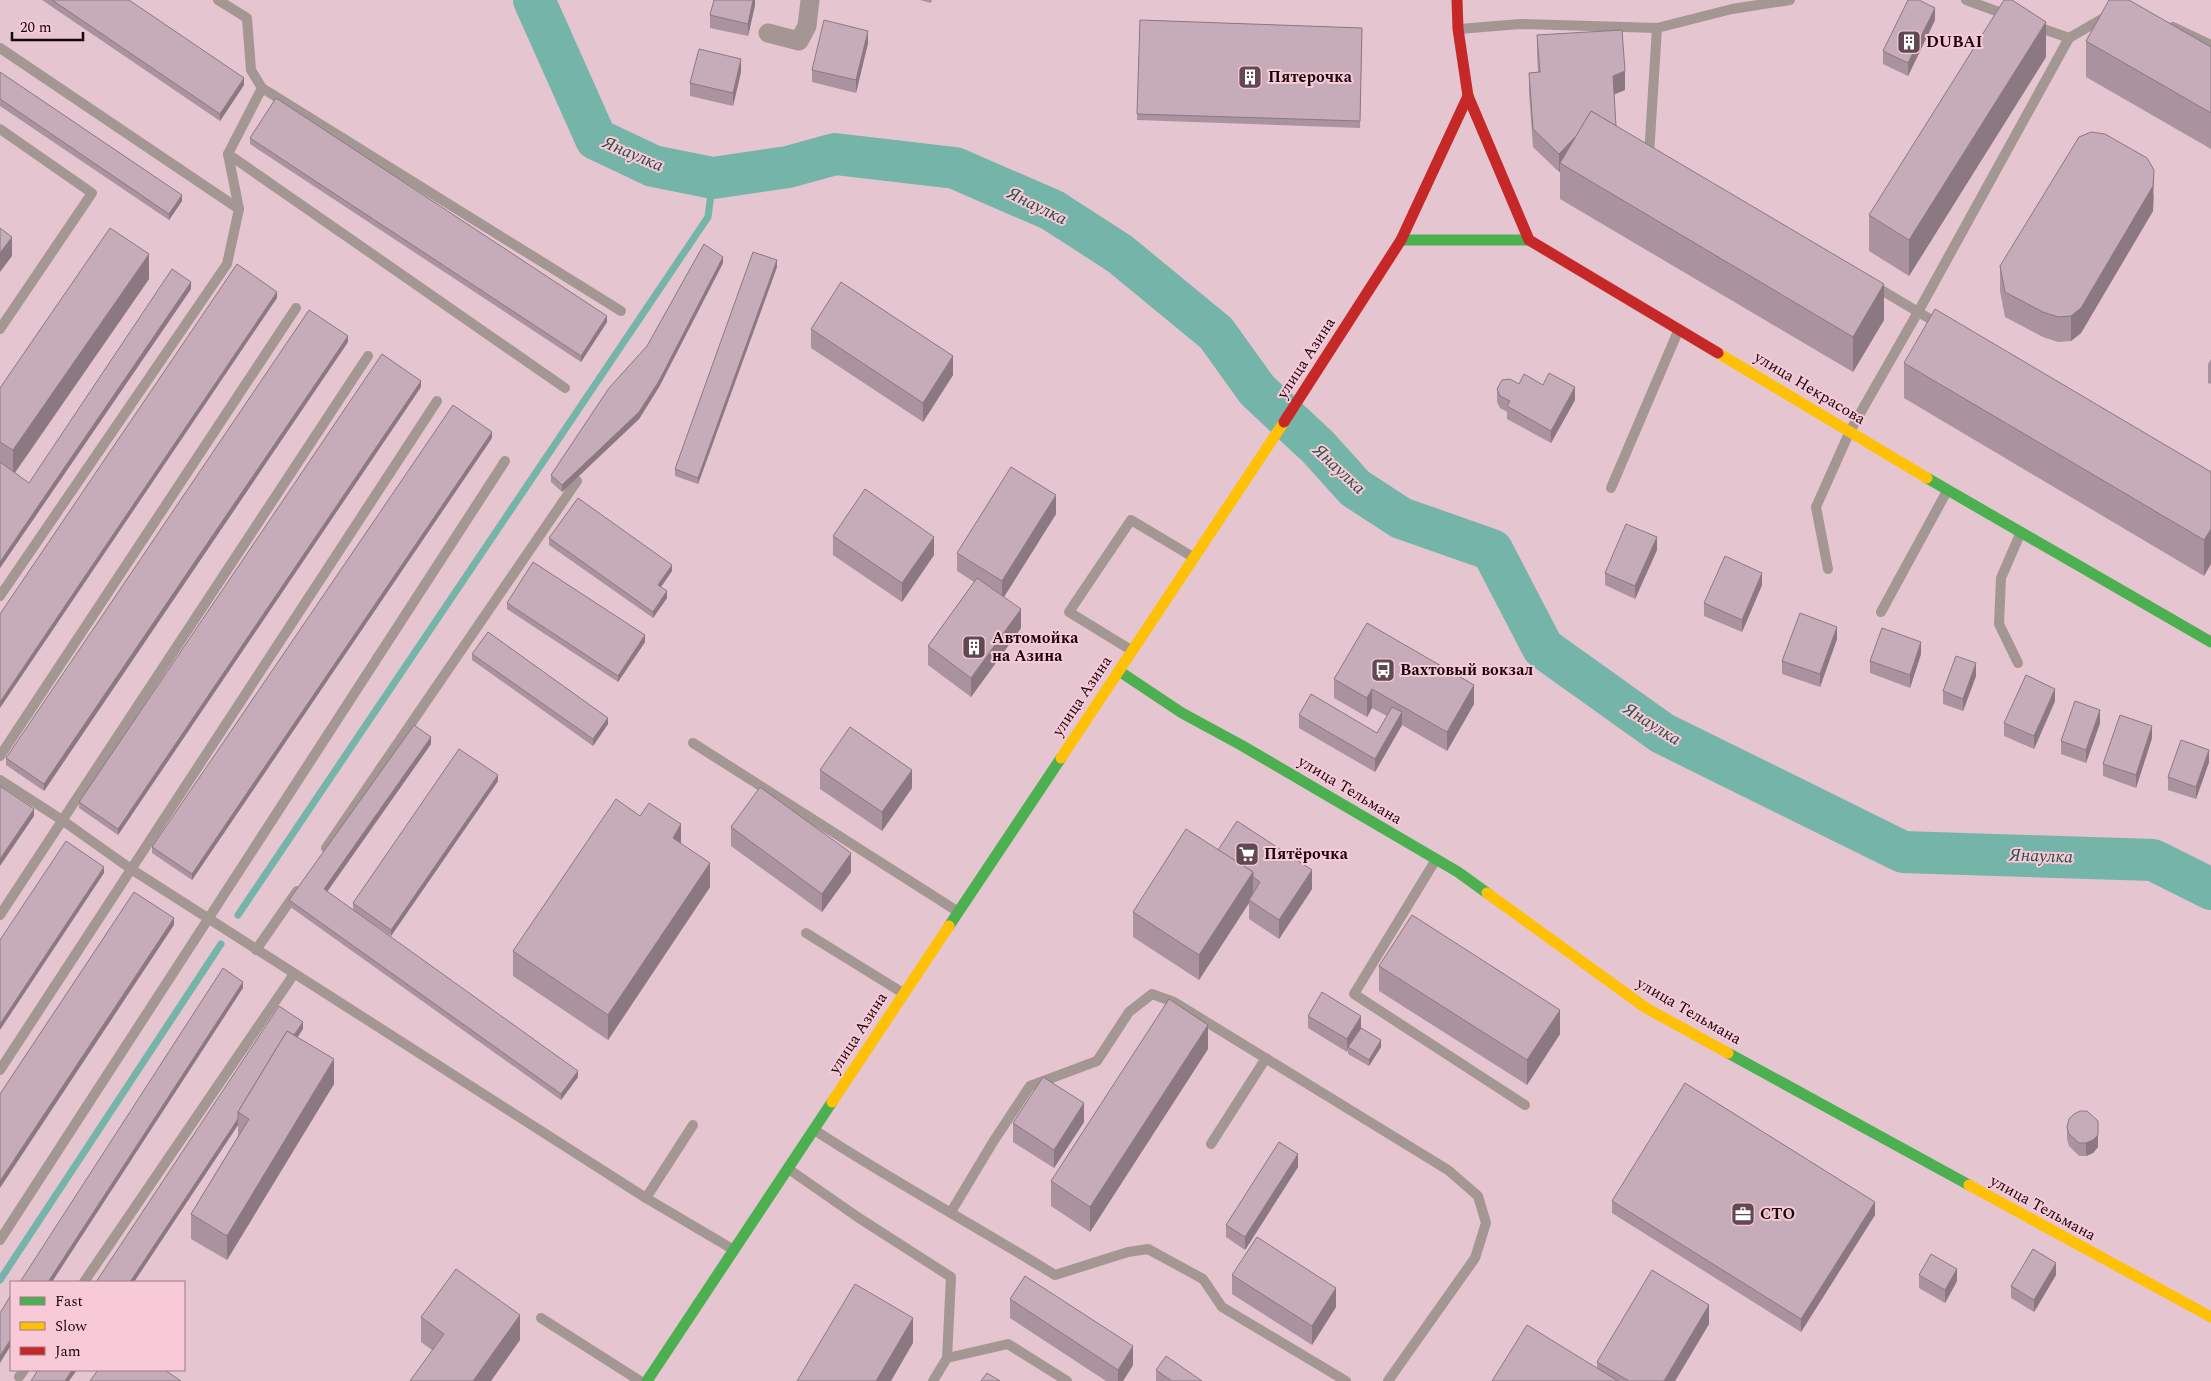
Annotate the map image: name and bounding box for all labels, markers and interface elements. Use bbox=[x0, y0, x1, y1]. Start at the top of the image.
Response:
scale bar bbox=[12, 10, 84, 42]
text: 20 m bbox=[20, 16, 52, 39]
building icon: DUBAI bbox=[1896, 29, 1922, 55]
place label: DUBAI bbox=[1926, 30, 1982, 54]
building icon: Пятерочка bbox=[1237, 64, 1263, 90]
place label: Пятерочка bbox=[1268, 65, 1353, 89]
water label: Янаулка bbox=[597, 129, 668, 179]
water label: Янаулка bbox=[1001, 179, 1072, 232]
street label: улица Азина bbox=[1270, 312, 1341, 404]
street label: улица Некрасова bbox=[1749, 345, 1870, 431]
water label: Янаулка bbox=[1306, 437, 1372, 501]
place label: Автомойка на Азина bbox=[992, 626, 1079, 668]
building icon: Автомойка на Азина bbox=[961, 634, 987, 660]
street label: улица Азина bbox=[1046, 651, 1118, 742]
bus stop icon: Вахтовый вокзал bbox=[1370, 657, 1396, 683]
place label: Вахтовый вокзал bbox=[1400, 658, 1533, 682]
water label: Янаулка bbox=[1617, 695, 1686, 752]
street label: улица Тельмана bbox=[1293, 749, 1407, 831]
supermarket icon: Пятёрочка bbox=[1234, 841, 1260, 867]
water label: Янаулка bbox=[2007, 841, 2074, 871]
place label: Пятёрочка bbox=[1264, 842, 1349, 866]
street label: улица Тельмана bbox=[1631, 971, 1746, 1051]
street label: улица Азина bbox=[822, 987, 893, 1079]
street label: улица Тельмана bbox=[1985, 1168, 2100, 1247]
office icon: СТО bbox=[1730, 1201, 1756, 1227]
place label: СТО bbox=[1760, 1202, 1795, 1226]
legend bbox=[10, 1281, 185, 1371]
text: Fast bbox=[55, 1290, 83, 1313]
text: Slow bbox=[55, 1315, 87, 1338]
text: Jam bbox=[55, 1340, 81, 1363]

